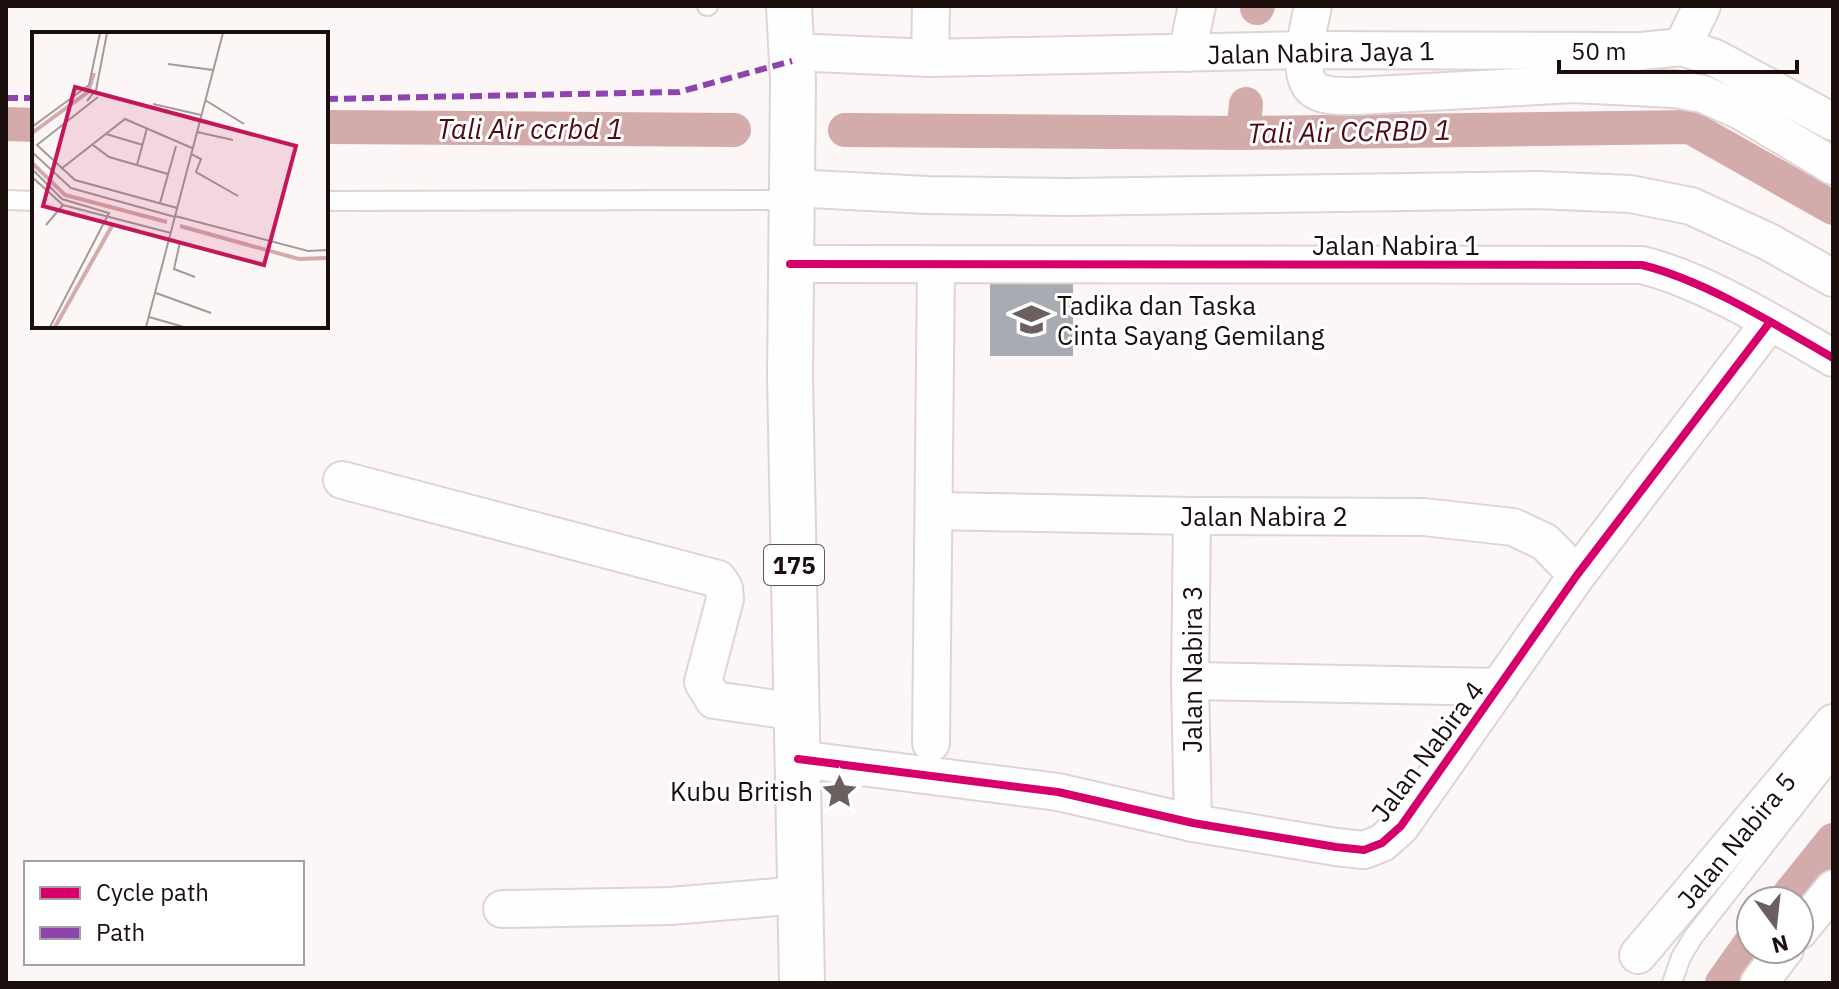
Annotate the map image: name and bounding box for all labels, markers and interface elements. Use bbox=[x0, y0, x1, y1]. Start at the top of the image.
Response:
scale bar bbox=[1559, 24, 1797, 74]
inset map bbox=[32, 32, 328, 328]
street label: Jalan Nabira Jaya 1 bbox=[1207, 33, 1435, 71]
text: 50 m bbox=[1571, 35, 1626, 67]
water label: Tali Air ccrbd 1 bbox=[437, 110, 623, 147]
water label: Tali Air CCRBD 1 bbox=[1247, 111, 1451, 151]
street label: Jalan Nabira 1 bbox=[1312, 228, 1480, 262]
place label: Tadika dan Taska Cinta Sayang Gemilang bbox=[1057, 288, 1325, 352]
school or university icon: Tadika dan Taska Cinta Sayang Gemilang bbox=[1012, 301, 1050, 339]
street label: Jalan Nabira 2 bbox=[1180, 499, 1348, 533]
road number: 175 bbox=[764, 545, 824, 585]
street label: Jalan Nabira 3 bbox=[1175, 585, 1209, 753]
street label: Jalan Nabira 4 bbox=[1363, 674, 1491, 828]
street label: Jalan Nabira 5 bbox=[1669, 765, 1803, 915]
place icon: Kubu British bbox=[820, 772, 858, 810]
place label: Kubu British bbox=[670, 774, 813, 808]
legend bbox=[24, 861, 304, 965]
text: Cycle path bbox=[96, 876, 209, 908]
north arrow bbox=[1735, 885, 1815, 965]
text: Path bbox=[96, 916, 145, 948]
text: N bbox=[1769, 929, 1792, 961]

